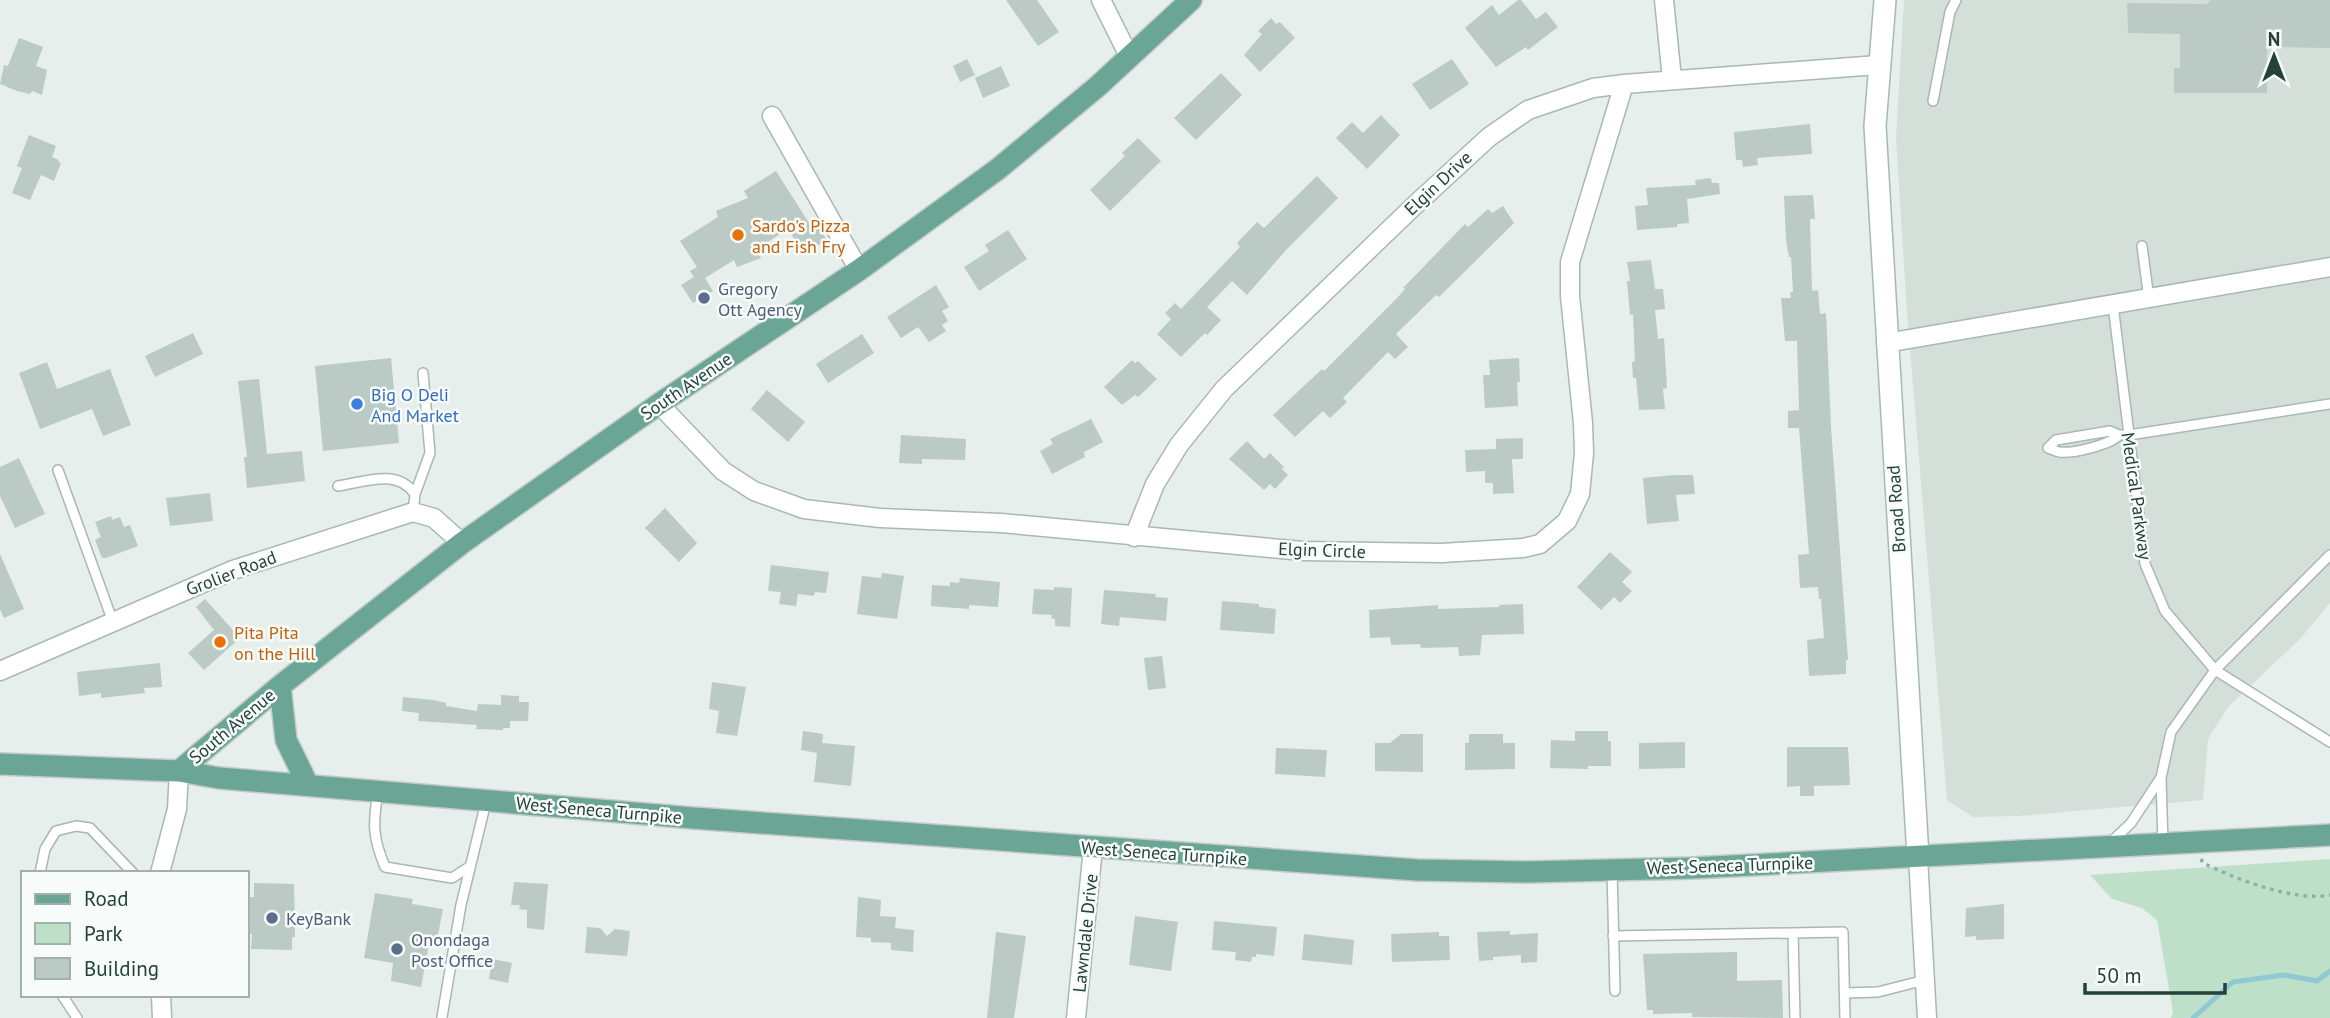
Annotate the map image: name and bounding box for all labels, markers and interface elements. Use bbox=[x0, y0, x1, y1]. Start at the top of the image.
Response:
north arrow bbox=[2239, 21, 2309, 91]
text: N bbox=[2268, 27, 2280, 51]
street label: Elgin Drive bbox=[1399, 146, 1477, 220]
place label: Sardo's Pizza and Fish Fry bbox=[752, 214, 850, 258]
marker: Sardo's Pizza and Fish Fry bbox=[730, 227, 746, 243]
place label: Gregory Ott Agency bbox=[718, 277, 803, 321]
marker: Gregory Ott Agency bbox=[696, 290, 712, 306]
street label: South Avenue bbox=[636, 347, 736, 425]
place label: Big O Deli And Market bbox=[371, 383, 459, 427]
marker: Big O Deli And Market bbox=[349, 396, 365, 412]
street label: Medical Parkway bbox=[2117, 431, 2157, 562]
street label: Broad Road bbox=[1881, 464, 1911, 554]
street label: Elgin Circle bbox=[1278, 537, 1366, 563]
street label: Grolier Road bbox=[183, 545, 279, 601]
place label: Pita Pita on the Hill bbox=[234, 621, 316, 665]
marker: Pita Pita on the Hill bbox=[212, 634, 228, 650]
street label: South Avenue bbox=[184, 683, 280, 769]
street label: West Seneca Turnpike bbox=[515, 791, 683, 829]
street label: West Seneca Turnpike bbox=[1080, 836, 1248, 870]
street label: West Seneca Turnpike bbox=[1646, 851, 1814, 879]
legend bbox=[21, 871, 248, 997]
street label: Lawndale Drive bbox=[1067, 873, 1103, 993]
text: Road bbox=[84, 885, 128, 912]
place label: KeyBank bbox=[286, 907, 352, 930]
marker: KeyBank bbox=[264, 910, 280, 926]
text: Park bbox=[84, 920, 123, 947]
place label: Onondaga Post Office bbox=[411, 928, 493, 972]
marker: Onondaga Post Office bbox=[389, 941, 405, 957]
scale bar bbox=[2085, 951, 2225, 995]
text: Building bbox=[84, 955, 159, 982]
text: 50 m bbox=[2096, 962, 2142, 989]

